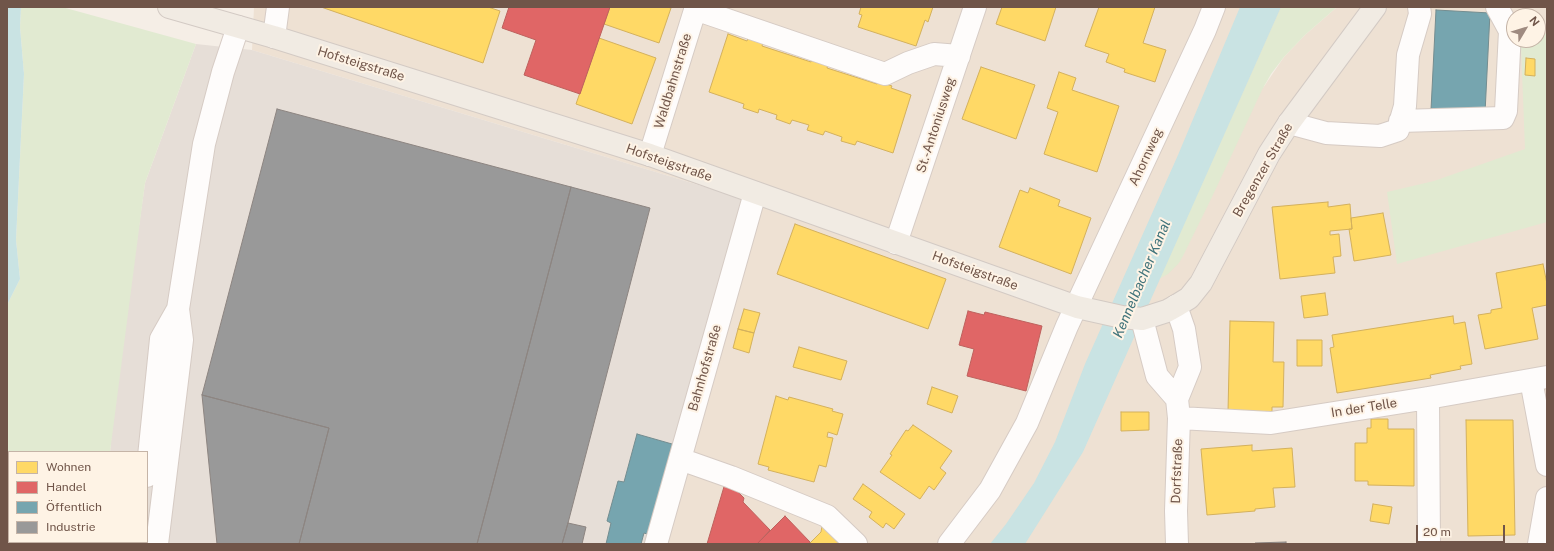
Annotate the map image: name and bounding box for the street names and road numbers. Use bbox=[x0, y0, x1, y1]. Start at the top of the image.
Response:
street label: Waldbahnstraße bbox=[651, 31, 695, 131]
street label: Hofsteigstraße bbox=[316, 43, 406, 85]
street label: St.-Antoniusweg bbox=[913, 75, 959, 175]
street label: Bregenzer Straße bbox=[1230, 120, 1296, 220]
street label: Ahornweg bbox=[1126, 126, 1166, 188]
street label: Hofsteigstraße bbox=[624, 141, 714, 185]
street label: Hofsteigstraße bbox=[930, 248, 1020, 294]
street label: Bahnhofstraße bbox=[685, 323, 725, 413]
street label: In der Telle bbox=[1330, 395, 1398, 421]
street label: Dorfstraße bbox=[1168, 438, 1186, 504]

